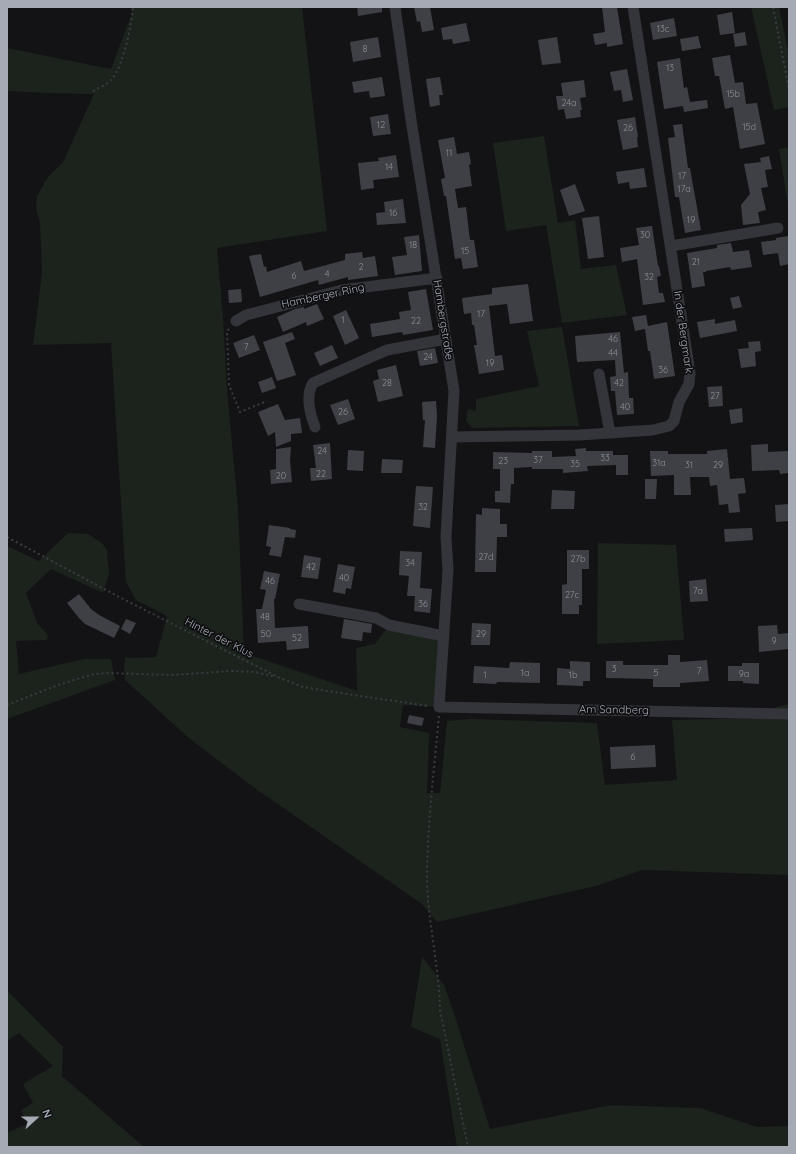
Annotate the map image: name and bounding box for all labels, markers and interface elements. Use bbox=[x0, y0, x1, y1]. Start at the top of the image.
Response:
house number: 13c bbox=[657, 24, 669, 34]
house number: 8 bbox=[363, 44, 367, 54]
house number: 13 bbox=[666, 63, 674, 73]
house number: 15b bbox=[726, 89, 740, 99]
house number: 24a bbox=[561, 98, 577, 108]
house number: 12 bbox=[377, 120, 385, 130]
house number: 15d bbox=[742, 122, 756, 132]
house number: 26 bbox=[623, 123, 633, 133]
house number: 11 bbox=[446, 148, 452, 158]
house number: 14 bbox=[385, 162, 393, 172]
house number: 17 bbox=[678, 171, 686, 181]
house number: 17a bbox=[677, 184, 691, 194]
house number: 16 bbox=[389, 208, 397, 218]
house number: 19 bbox=[687, 215, 695, 225]
house number: 30 bbox=[640, 230, 650, 240]
house number: 18 bbox=[409, 240, 417, 250]
house number: 15 bbox=[461, 246, 469, 256]
house number: 21 bbox=[692, 257, 700, 267]
house number: 2 bbox=[359, 262, 363, 272]
house number: 4 bbox=[325, 269, 329, 279]
house number: 6 bbox=[292, 271, 296, 281]
house number: 32 bbox=[644, 272, 654, 282]
street label: Hambergstraße bbox=[430, 279, 456, 361]
street label: Hamberger Ring bbox=[280, 281, 366, 311]
street label: In der Bergmark bbox=[671, 290, 695, 374]
house number: 17 bbox=[477, 309, 485, 319]
house number: 1 bbox=[341, 315, 345, 325]
house number: 22 bbox=[411, 316, 421, 326]
house number: 46 bbox=[608, 334, 618, 344]
house number: 7 bbox=[244, 342, 248, 352]
house number: 44 bbox=[608, 348, 618, 358]
house number: 24 bbox=[423, 352, 433, 362]
house number: 19 bbox=[486, 358, 494, 368]
house number: 36 bbox=[658, 365, 668, 375]
house number: 28 bbox=[382, 378, 392, 388]
house number: 42 bbox=[614, 378, 624, 388]
house number: 27 bbox=[710, 391, 720, 401]
house number: 40 bbox=[620, 402, 630, 412]
house number: 26 bbox=[338, 407, 348, 417]
house number: 24 bbox=[317, 446, 327, 456]
house number: 33 bbox=[600, 453, 610, 463]
house number: 37 bbox=[533, 455, 543, 465]
house number: 23 bbox=[498, 456, 508, 466]
house number: 31a bbox=[652, 458, 666, 468]
house number: 35 bbox=[570, 459, 580, 469]
house number: 31 bbox=[685, 460, 693, 470]
house number: 29 bbox=[713, 460, 723, 470]
house number: 22 bbox=[316, 469, 326, 479]
house number: 20 bbox=[276, 471, 286, 481]
house number: 32 bbox=[418, 502, 428, 512]
house number: 27d bbox=[479, 552, 493, 562]
house number: 27b bbox=[571, 554, 585, 564]
house number: 34 bbox=[405, 558, 415, 568]
house number: 42 bbox=[306, 562, 316, 572]
house number: 40 bbox=[339, 573, 349, 583]
house number: 46 bbox=[265, 576, 275, 586]
house number: 7a bbox=[693, 586, 703, 596]
house number: 27c bbox=[565, 590, 579, 600]
house number: 36 bbox=[418, 599, 428, 609]
house number: 48 bbox=[260, 612, 270, 622]
street label: Hinter der Klus bbox=[183, 615, 255, 661]
house number: 50 bbox=[261, 629, 271, 639]
house number: 29 bbox=[476, 629, 486, 639]
house number: 52 bbox=[292, 633, 302, 643]
house number: 9 bbox=[771, 636, 777, 646]
house number: 3 bbox=[612, 664, 616, 674]
house number: 7 bbox=[697, 666, 701, 676]
house number: 1a bbox=[521, 668, 529, 678]
house number: 5 bbox=[654, 668, 658, 678]
house number: 9a bbox=[739, 669, 749, 679]
house number: 1 bbox=[483, 670, 487, 680]
house number: 1b bbox=[569, 670, 577, 680]
street label: Am Sandberg bbox=[579, 703, 649, 717]
house number: 6 bbox=[631, 752, 635, 762]
north arrow bbox=[16, 1098, 56, 1138]
text: N bbox=[39, 1107, 55, 1120]

